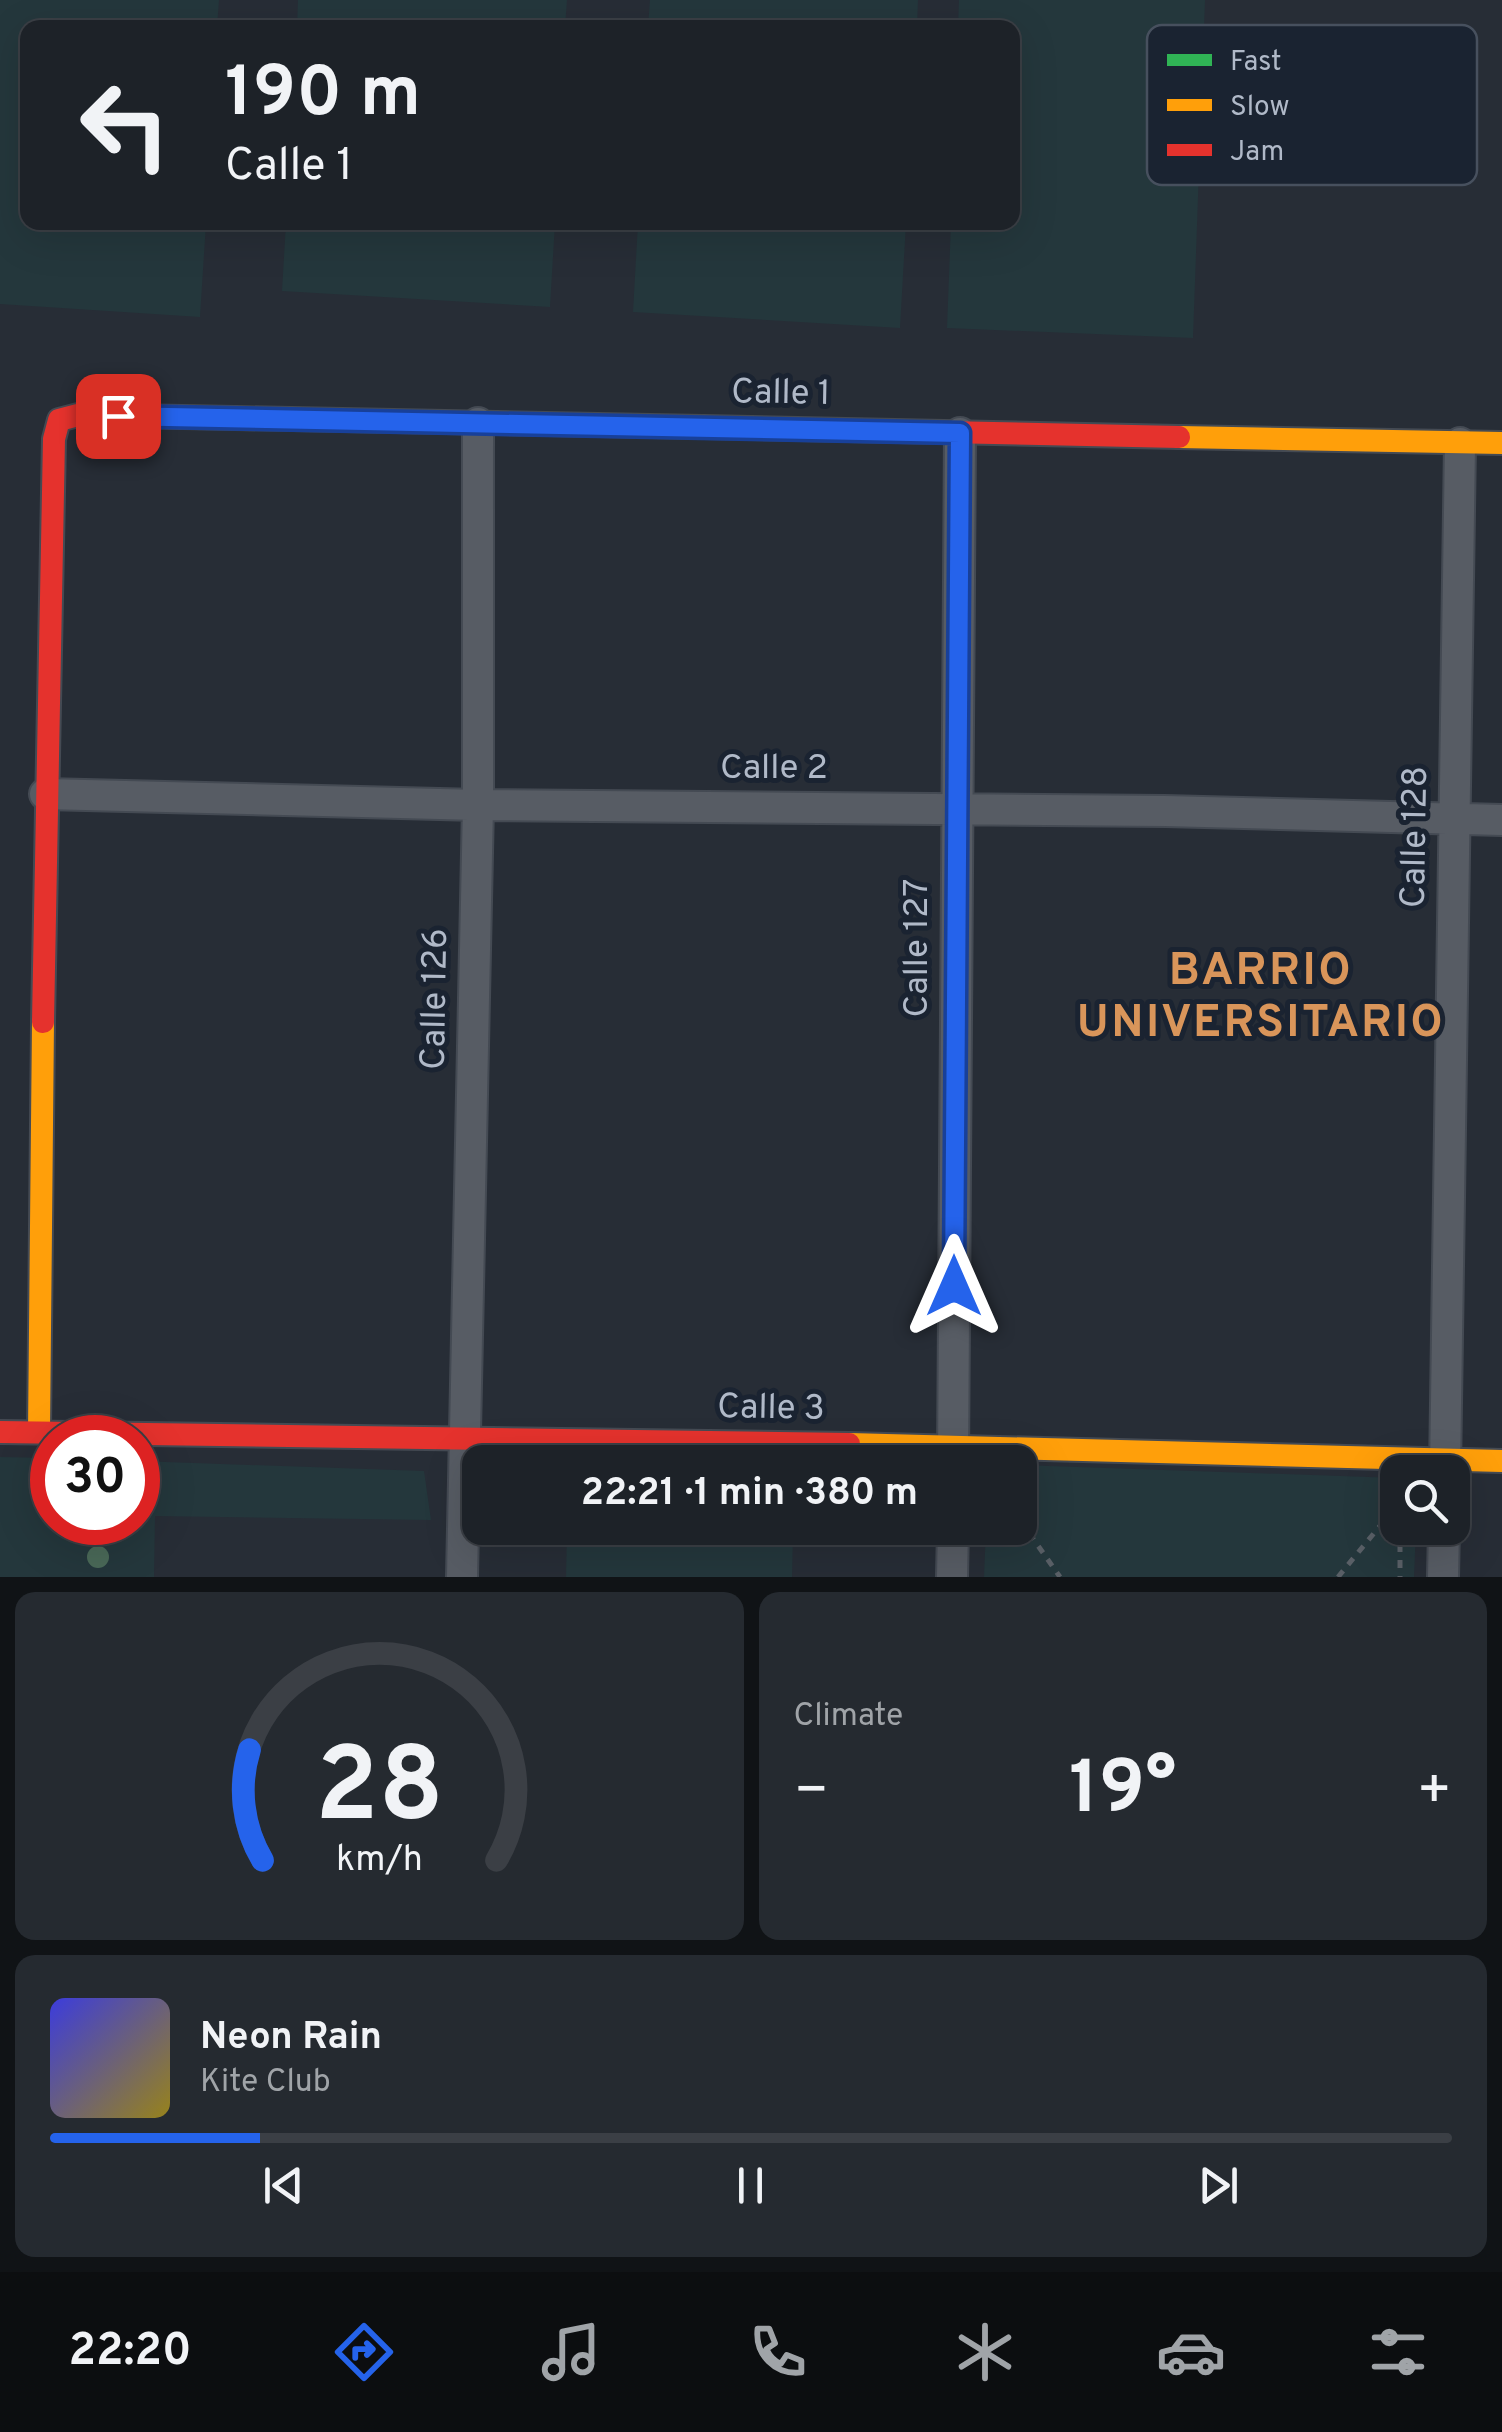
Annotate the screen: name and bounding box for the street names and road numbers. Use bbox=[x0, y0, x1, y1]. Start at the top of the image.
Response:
street label: Calle 1 bbox=[731, 371, 831, 417]
street label: Calle 2 bbox=[720, 747, 828, 791]
street label: Calle 128 bbox=[1393, 765, 1439, 909]
street label: Calle 127 bbox=[896, 879, 940, 1017]
street label: Calle 126 bbox=[413, 928, 459, 1070]
street label: Calle 3 bbox=[717, 1386, 825, 1432]

